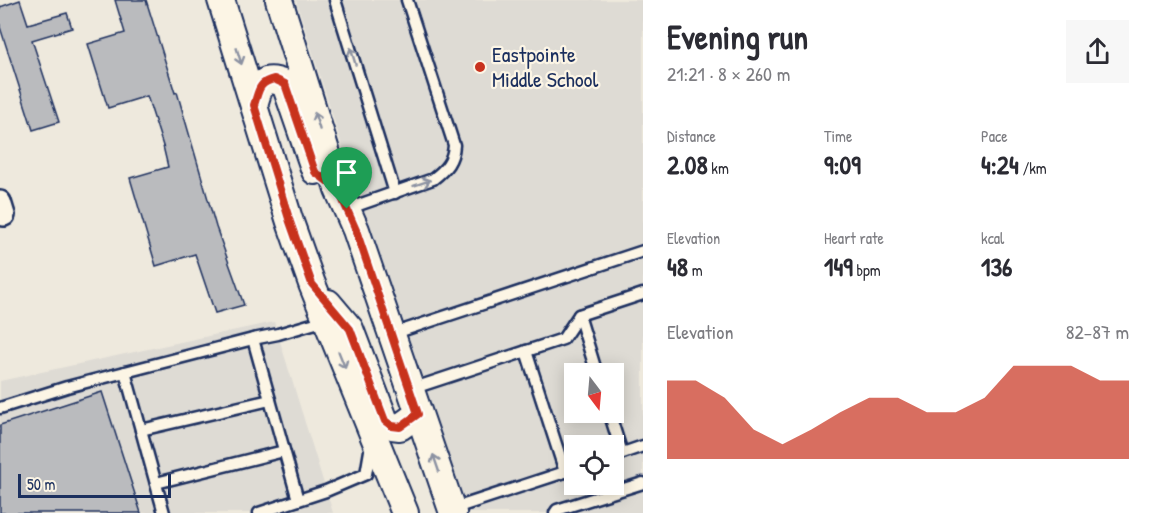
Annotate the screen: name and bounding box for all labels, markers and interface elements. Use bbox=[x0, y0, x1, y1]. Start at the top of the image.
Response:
text: Evening run bbox=[667, 15, 808, 59]
button: share bbox=[1066, 20, 1129, 83]
place label: Eastpointe Middle School bbox=[492, 39, 598, 94]
one-way arrow bbox=[234, 46, 245, 65]
one-way arrow bbox=[347, 47, 358, 66]
marker: Eastpointe Middle School bbox=[473, 60, 487, 74]
text: 21:21 · 8 × 260 m bbox=[667, 60, 790, 87]
one-way arrow bbox=[311, 112, 322, 131]
text: Distance bbox=[667, 125, 716, 147]
text: Time bbox=[824, 125, 852, 147]
text: Pace bbox=[981, 125, 1008, 147]
pin bbox=[321, 147, 372, 209]
text: 2.08 bbox=[667, 147, 708, 182]
text: 9:09 bbox=[824, 147, 861, 182]
text: 4:24 bbox=[981, 147, 1019, 182]
icon: arrive bbox=[330, 156, 363, 189]
text: km bbox=[708, 157, 729, 179]
text: /km bbox=[1019, 157, 1047, 179]
one-way arrow bbox=[412, 177, 431, 188]
text: Elevation bbox=[667, 227, 720, 249]
text: Heart rate bbox=[824, 227, 884, 249]
text: kcal bbox=[981, 227, 1004, 249]
text: 48 bbox=[667, 249, 688, 284]
text: 149 bbox=[824, 249, 853, 284]
text: 136 bbox=[981, 249, 1012, 284]
text: m bbox=[688, 259, 703, 281]
text: bpm bbox=[853, 259, 881, 281]
text: Elevation bbox=[667, 318, 733, 345]
text: 82–87 m bbox=[1066, 318, 1129, 345]
one-way arrow bbox=[337, 350, 348, 368]
north arrow bbox=[564, 363, 624, 423]
map controls bbox=[564, 363, 624, 495]
button: locate bbox=[564, 435, 624, 495]
one-way arrow bbox=[429, 454, 440, 473]
scale bar bbox=[18, 471, 171, 498]
text: 50 m bbox=[27, 473, 56, 495]

